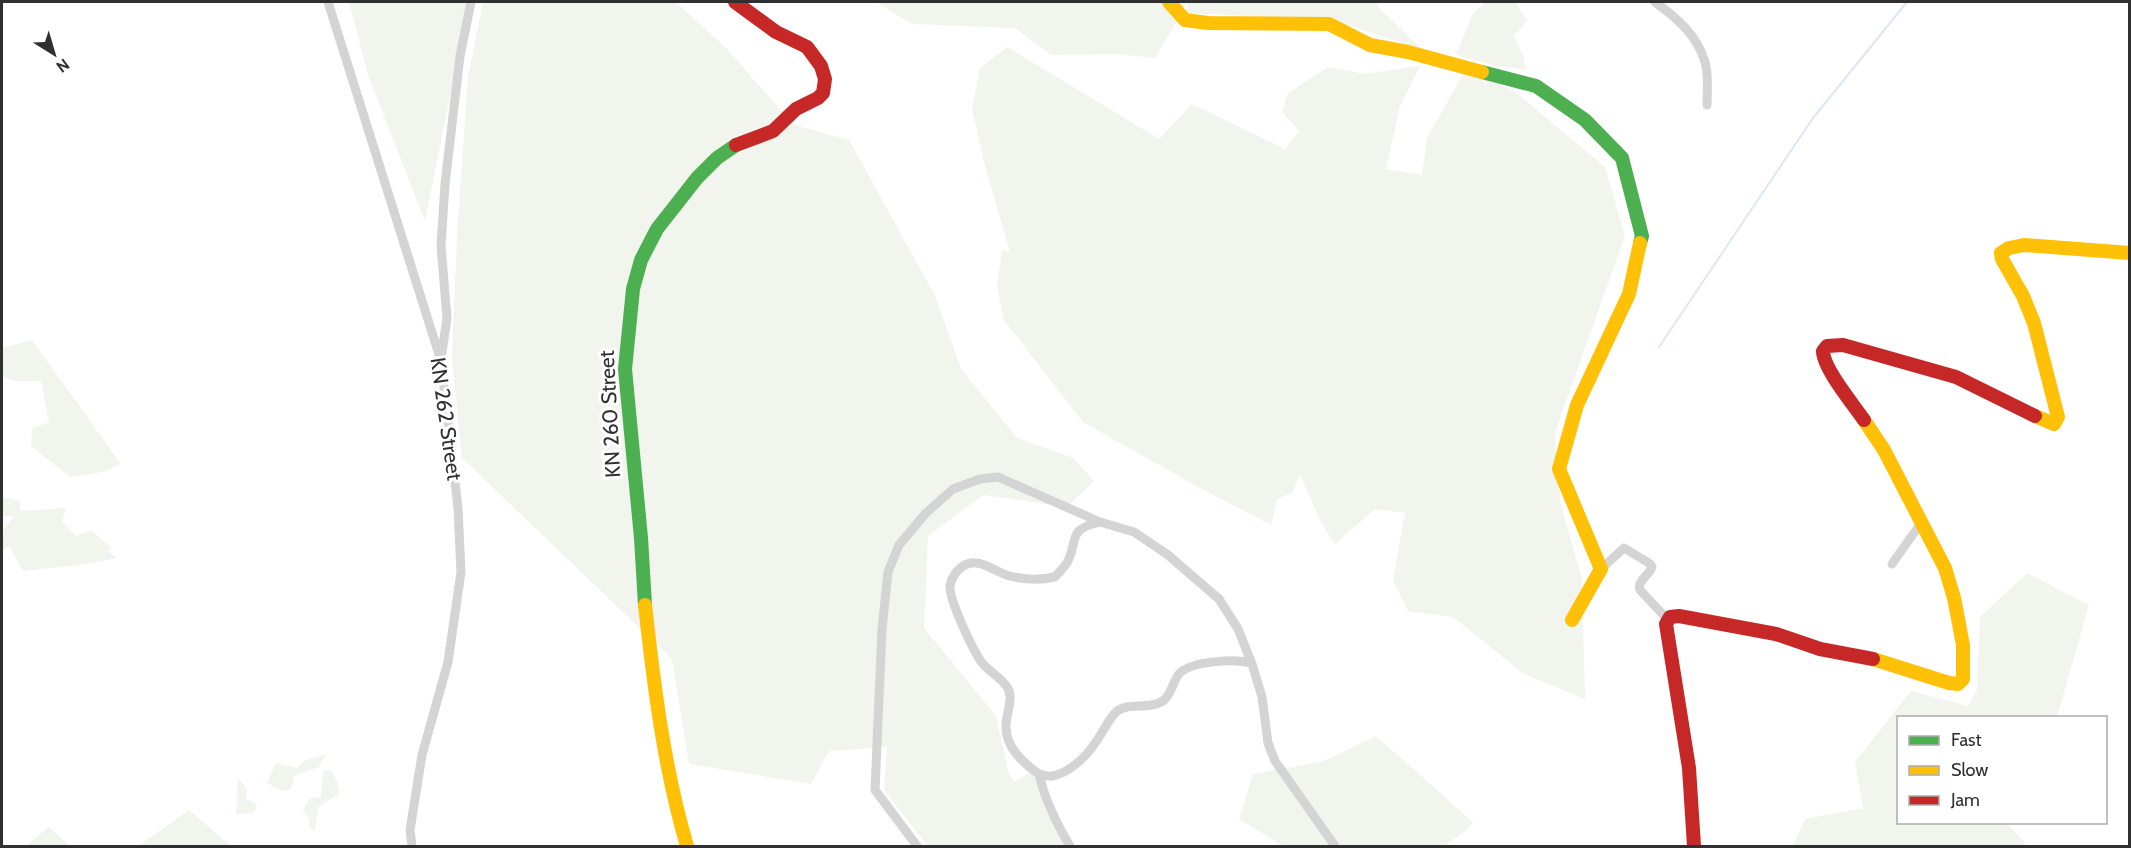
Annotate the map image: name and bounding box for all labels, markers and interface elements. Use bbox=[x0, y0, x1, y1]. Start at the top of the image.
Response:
north arrow bbox=[24, 24, 84, 84]
text: N bbox=[52, 55, 73, 77]
street label: KN 260 Street bbox=[594, 350, 625, 478]
street label: KN 262 Street bbox=[425, 356, 468, 482]
legend bbox=[1897, 716, 2107, 824]
text: Fast bbox=[1951, 729, 1982, 751]
text: Slow bbox=[1951, 759, 1988, 781]
text: Jam bbox=[1950, 789, 1980, 811]

